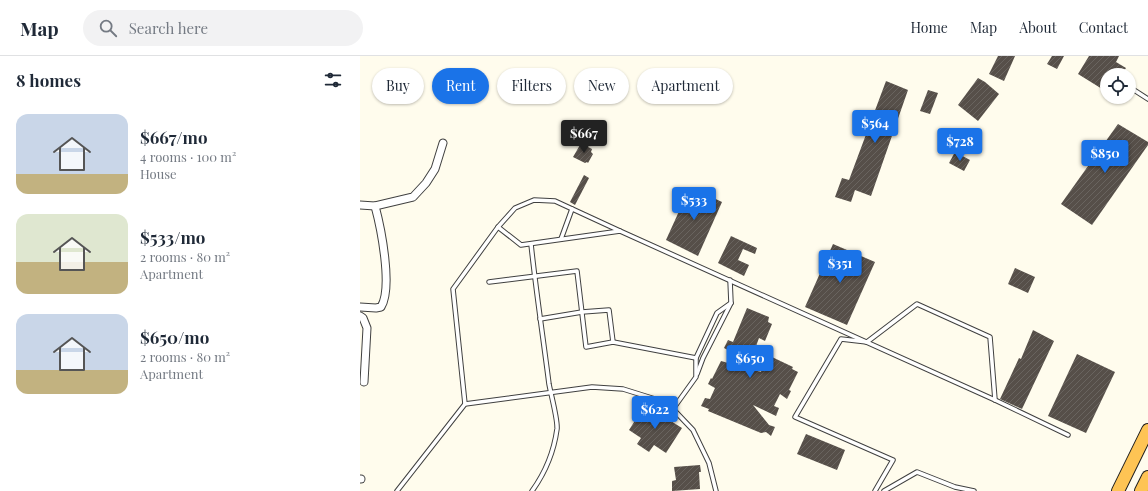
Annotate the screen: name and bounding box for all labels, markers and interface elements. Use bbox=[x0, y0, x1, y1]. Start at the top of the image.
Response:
search box bbox=[83, 10, 363, 46]
text: Map bbox=[20, 15, 59, 41]
icon: search bbox=[97, 17, 119, 39]
text: Search here bbox=[129, 18, 208, 38]
text: Home bbox=[910, 18, 948, 37]
text: Map bbox=[970, 18, 997, 37]
text: About bbox=[1019, 18, 1057, 37]
text: Contact bbox=[1079, 18, 1128, 37]
chip: Buy bbox=[372, 68, 424, 104]
chip: Rent bbox=[432, 68, 489, 104]
chip: Filters bbox=[497, 68, 566, 104]
chip: New bbox=[574, 68, 629, 104]
chip: Apartment bbox=[637, 68, 733, 104]
map controls bbox=[1100, 68, 1136, 104]
button: locate bbox=[1100, 68, 1136, 104]
text: 8 homes bbox=[16, 69, 81, 91]
icon: filters bbox=[322, 69, 344, 91]
pin: $564 bbox=[851, 110, 899, 144]
text: $564 bbox=[861, 114, 889, 131]
pin: $667 bbox=[560, 120, 608, 154]
text: $667 bbox=[570, 124, 598, 141]
text: $667/mo bbox=[140, 126, 208, 148]
pin: $728 bbox=[936, 128, 984, 162]
icon: home bbox=[48, 130, 96, 178]
text: $728 bbox=[946, 132, 974, 149]
pin: $850 bbox=[1081, 140, 1129, 174]
text: $850 bbox=[1090, 144, 1120, 161]
text: 4 rooms · 100 m² bbox=[140, 148, 236, 165]
text: House bbox=[140, 165, 177, 182]
pin: $533 bbox=[670, 187, 718, 221]
text: $533 bbox=[681, 191, 707, 208]
text: $533/mo bbox=[140, 226, 205, 248]
icon: home bbox=[48, 230, 96, 278]
text: 2 rooms · 80 m² bbox=[140, 248, 230, 265]
pin: $351 bbox=[816, 250, 864, 284]
text: $351 bbox=[828, 254, 852, 271]
text: Apartment bbox=[140, 265, 203, 282]
text: $650/mo bbox=[140, 326, 209, 348]
icon: home bbox=[48, 330, 96, 378]
pin: $650 bbox=[726, 345, 774, 379]
text: 2 rooms · 80 m² bbox=[140, 348, 230, 365]
text: $650 bbox=[735, 349, 765, 366]
text: Apartment bbox=[140, 365, 203, 382]
pin: $622 bbox=[631, 396, 679, 430]
text: $622 bbox=[641, 400, 669, 417]

